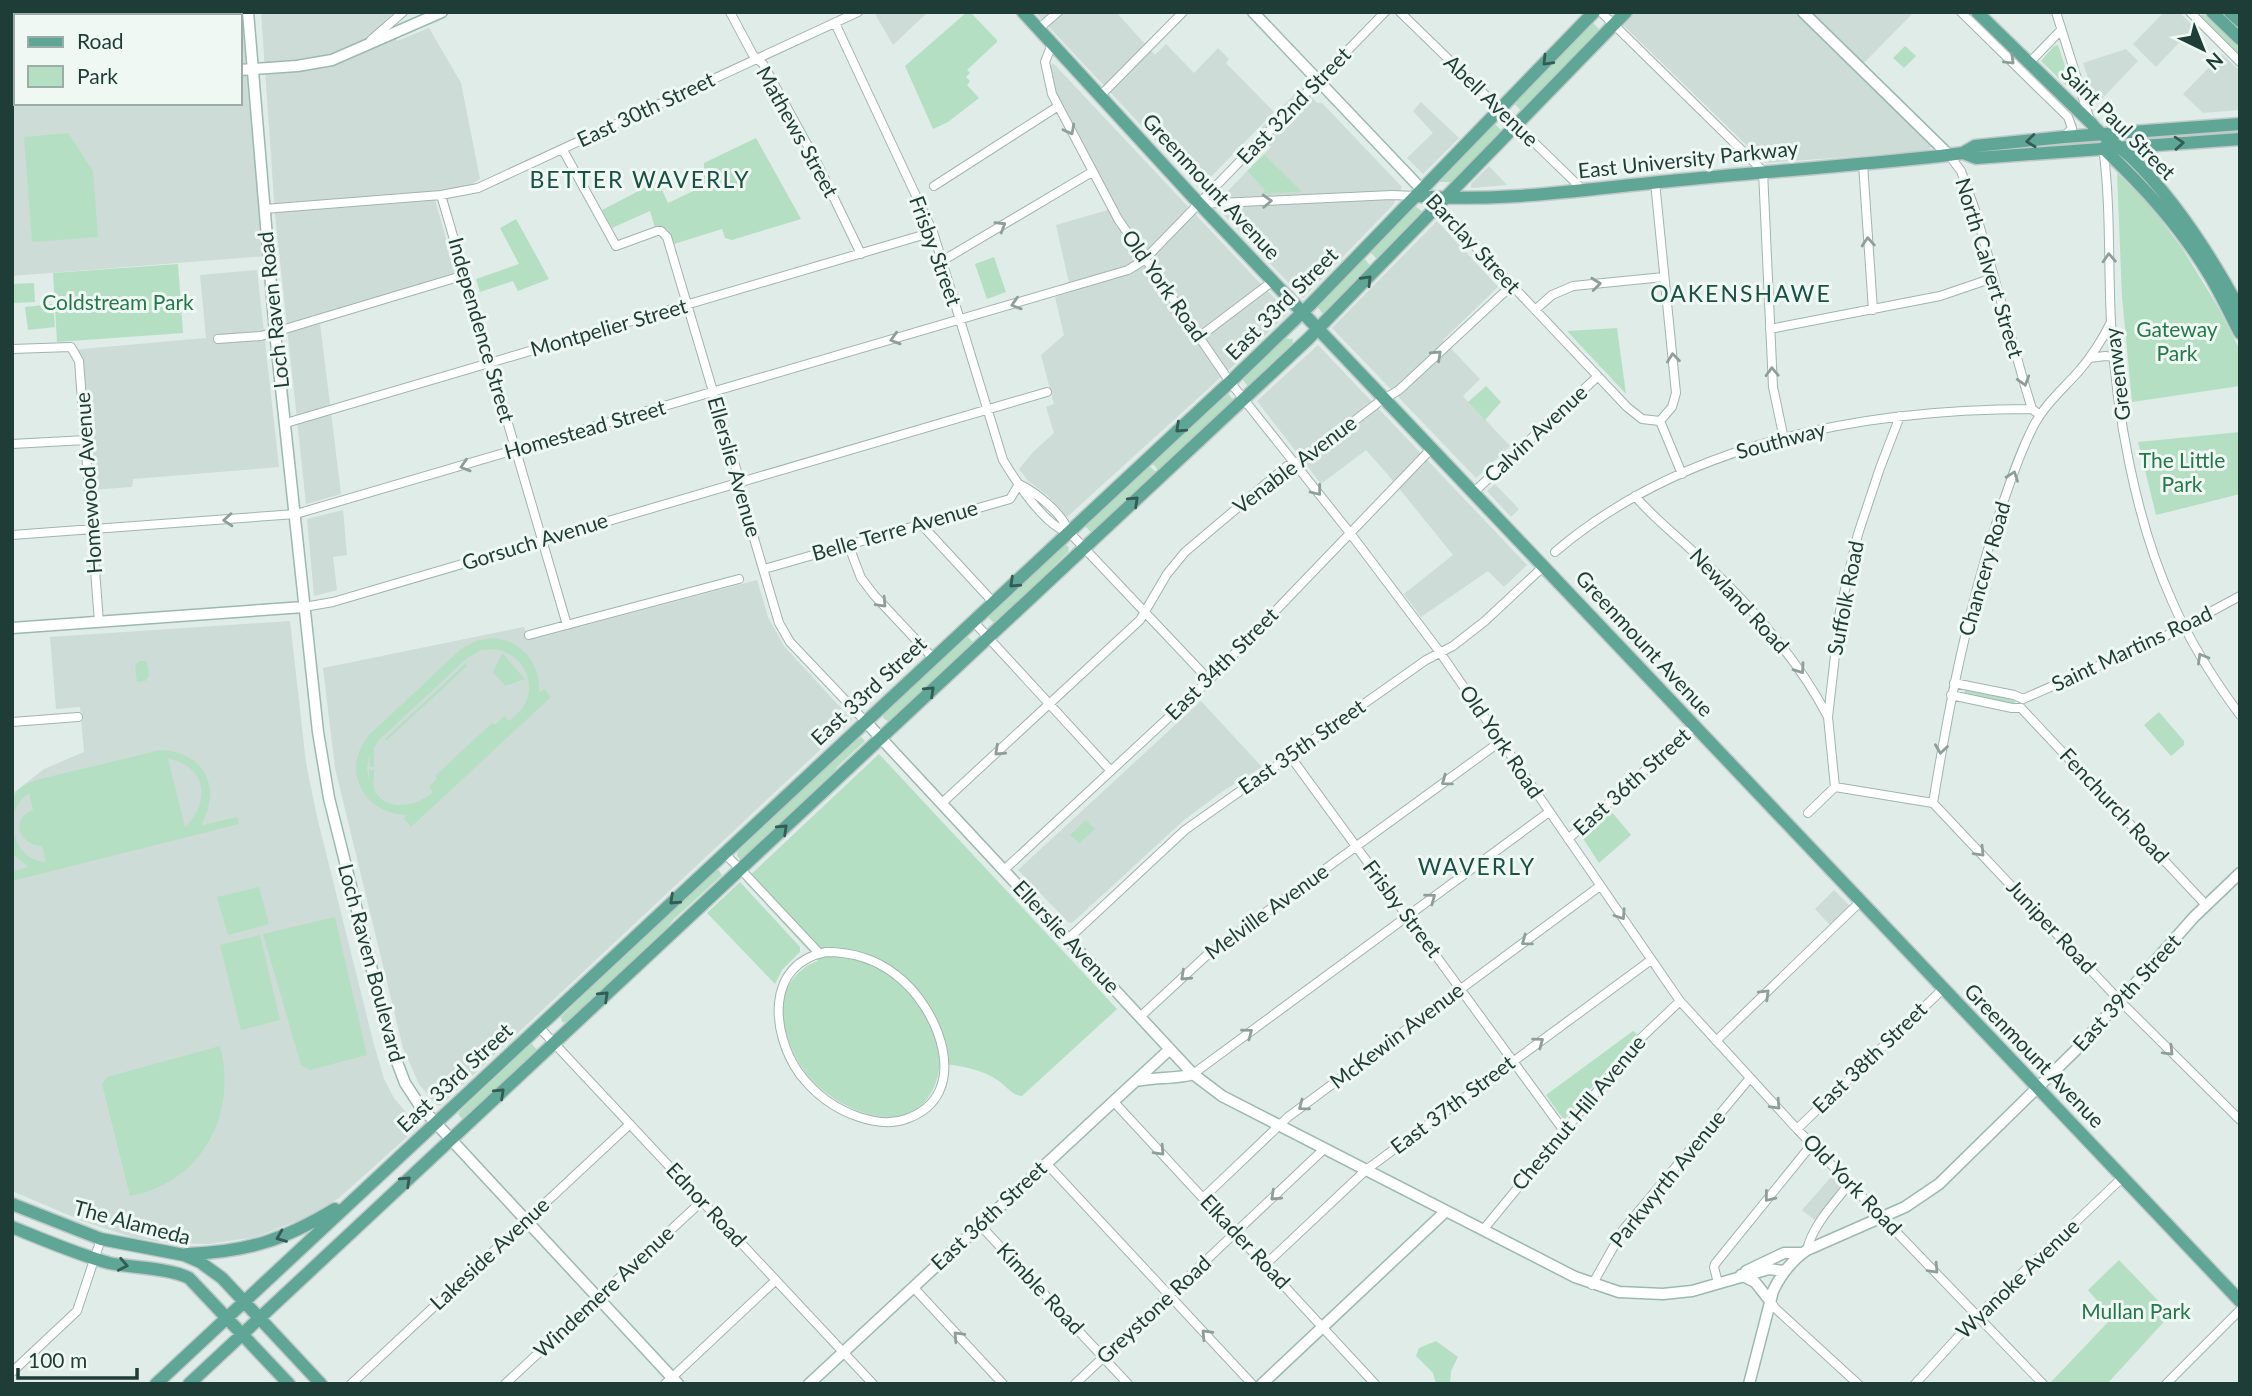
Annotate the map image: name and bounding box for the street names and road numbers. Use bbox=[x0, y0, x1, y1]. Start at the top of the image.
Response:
street label: East 32nd Street bbox=[1231, 41, 1355, 169]
street label: Abell Avenue bbox=[1440, 49, 1544, 151]
street label: Saint Paul Street bbox=[2057, 60, 2182, 185]
street label: Mathews Street bbox=[752, 61, 845, 202]
street label: East 30th Street bbox=[573, 66, 718, 151]
street label: Greenmount Avenue bbox=[1138, 108, 1286, 264]
street label: East University Parkway bbox=[1576, 134, 1799, 183]
street label: North Calvert Street bbox=[1951, 175, 2030, 361]
street label: Barclay Street bbox=[1422, 188, 1527, 298]
street label: Frisby Street bbox=[905, 192, 968, 309]
street label: Old York Road bbox=[1117, 224, 1213, 346]
street label: Loch Raven Road bbox=[252, 231, 293, 390]
street label: Independence Street bbox=[444, 234, 521, 425]
street label: East 33rd Street bbox=[1220, 241, 1343, 364]
street label: Montpelier Street bbox=[527, 292, 690, 361]
street label: Greenway bbox=[2098, 326, 2135, 422]
street label: Calvin Avenue bbox=[1478, 379, 1591, 487]
street label: Homewood Avenue bbox=[69, 391, 106, 575]
street label: Homestead Street bbox=[501, 393, 669, 464]
street label: Ellerslie Avenue bbox=[703, 393, 767, 540]
street label: Venable Avenue bbox=[1228, 409, 1361, 518]
street label: Southway bbox=[1733, 416, 1828, 463]
street label: Belle Terre Avenue bbox=[809, 494, 980, 565]
street label: Chancery Road bbox=[1952, 498, 2015, 639]
street label: Gorsuch Avenue bbox=[458, 506, 611, 575]
street label: Suffolk Road bbox=[1821, 538, 1868, 657]
street label: Newland Road bbox=[1685, 542, 1795, 658]
street label: Greenmount Avenue bbox=[1571, 565, 1719, 721]
street label: Saint Martins Road bbox=[2047, 600, 2216, 696]
street label: East 34th Street bbox=[1160, 601, 1283, 724]
street label: East 33rd Street bbox=[805, 630, 931, 750]
street label: Old York Road bbox=[1455, 680, 1549, 802]
street label: East 35th Street bbox=[1233, 693, 1370, 799]
street label: East 36th Street bbox=[1567, 722, 1695, 840]
street label: Fenchurch Road bbox=[2055, 742, 2175, 868]
street label: Frisby Street bbox=[1359, 855, 1448, 962]
street label: Melville Avenue bbox=[1200, 858, 1333, 964]
street label: Loch Raven Boulevard bbox=[334, 861, 411, 1064]
street label: Ellerslie Avenue bbox=[1009, 874, 1126, 998]
street label: Juniper Road bbox=[2002, 874, 2102, 978]
street label: East 39th Street bbox=[2067, 928, 2185, 1056]
street label: McKewin Avenue bbox=[1324, 976, 1468, 1093]
street label: Greenmount Avenue bbox=[1960, 978, 2110, 1132]
street label: East 38th Street bbox=[1807, 996, 1931, 1118]
street label: East 33rd Street bbox=[391, 1017, 517, 1137]
street label: Chestnut Hill Avenue bbox=[1506, 1029, 1650, 1195]
street label: East 37th Street bbox=[1385, 1049, 1519, 1159]
street label: Parkwyrth Avenue bbox=[1604, 1104, 1730, 1252]
street label: Old York Road bbox=[1799, 1128, 1908, 1240]
street label: East 36th Street bbox=[925, 1155, 1051, 1275]
street label: Ednor Road bbox=[662, 1157, 752, 1251]
street label: Elkader Road bbox=[1196, 1189, 1296, 1293]
street label: Lakeside Avenue bbox=[424, 1191, 554, 1314]
street label: The Alameda bbox=[71, 1194, 193, 1249]
street label: Wyanoke Avenue bbox=[1950, 1213, 2084, 1343]
street label: Windemere Avenue bbox=[528, 1220, 678, 1362]
street label: Kimble Road bbox=[992, 1237, 1090, 1339]
street label: Greystone Road bbox=[1091, 1250, 1215, 1368]

